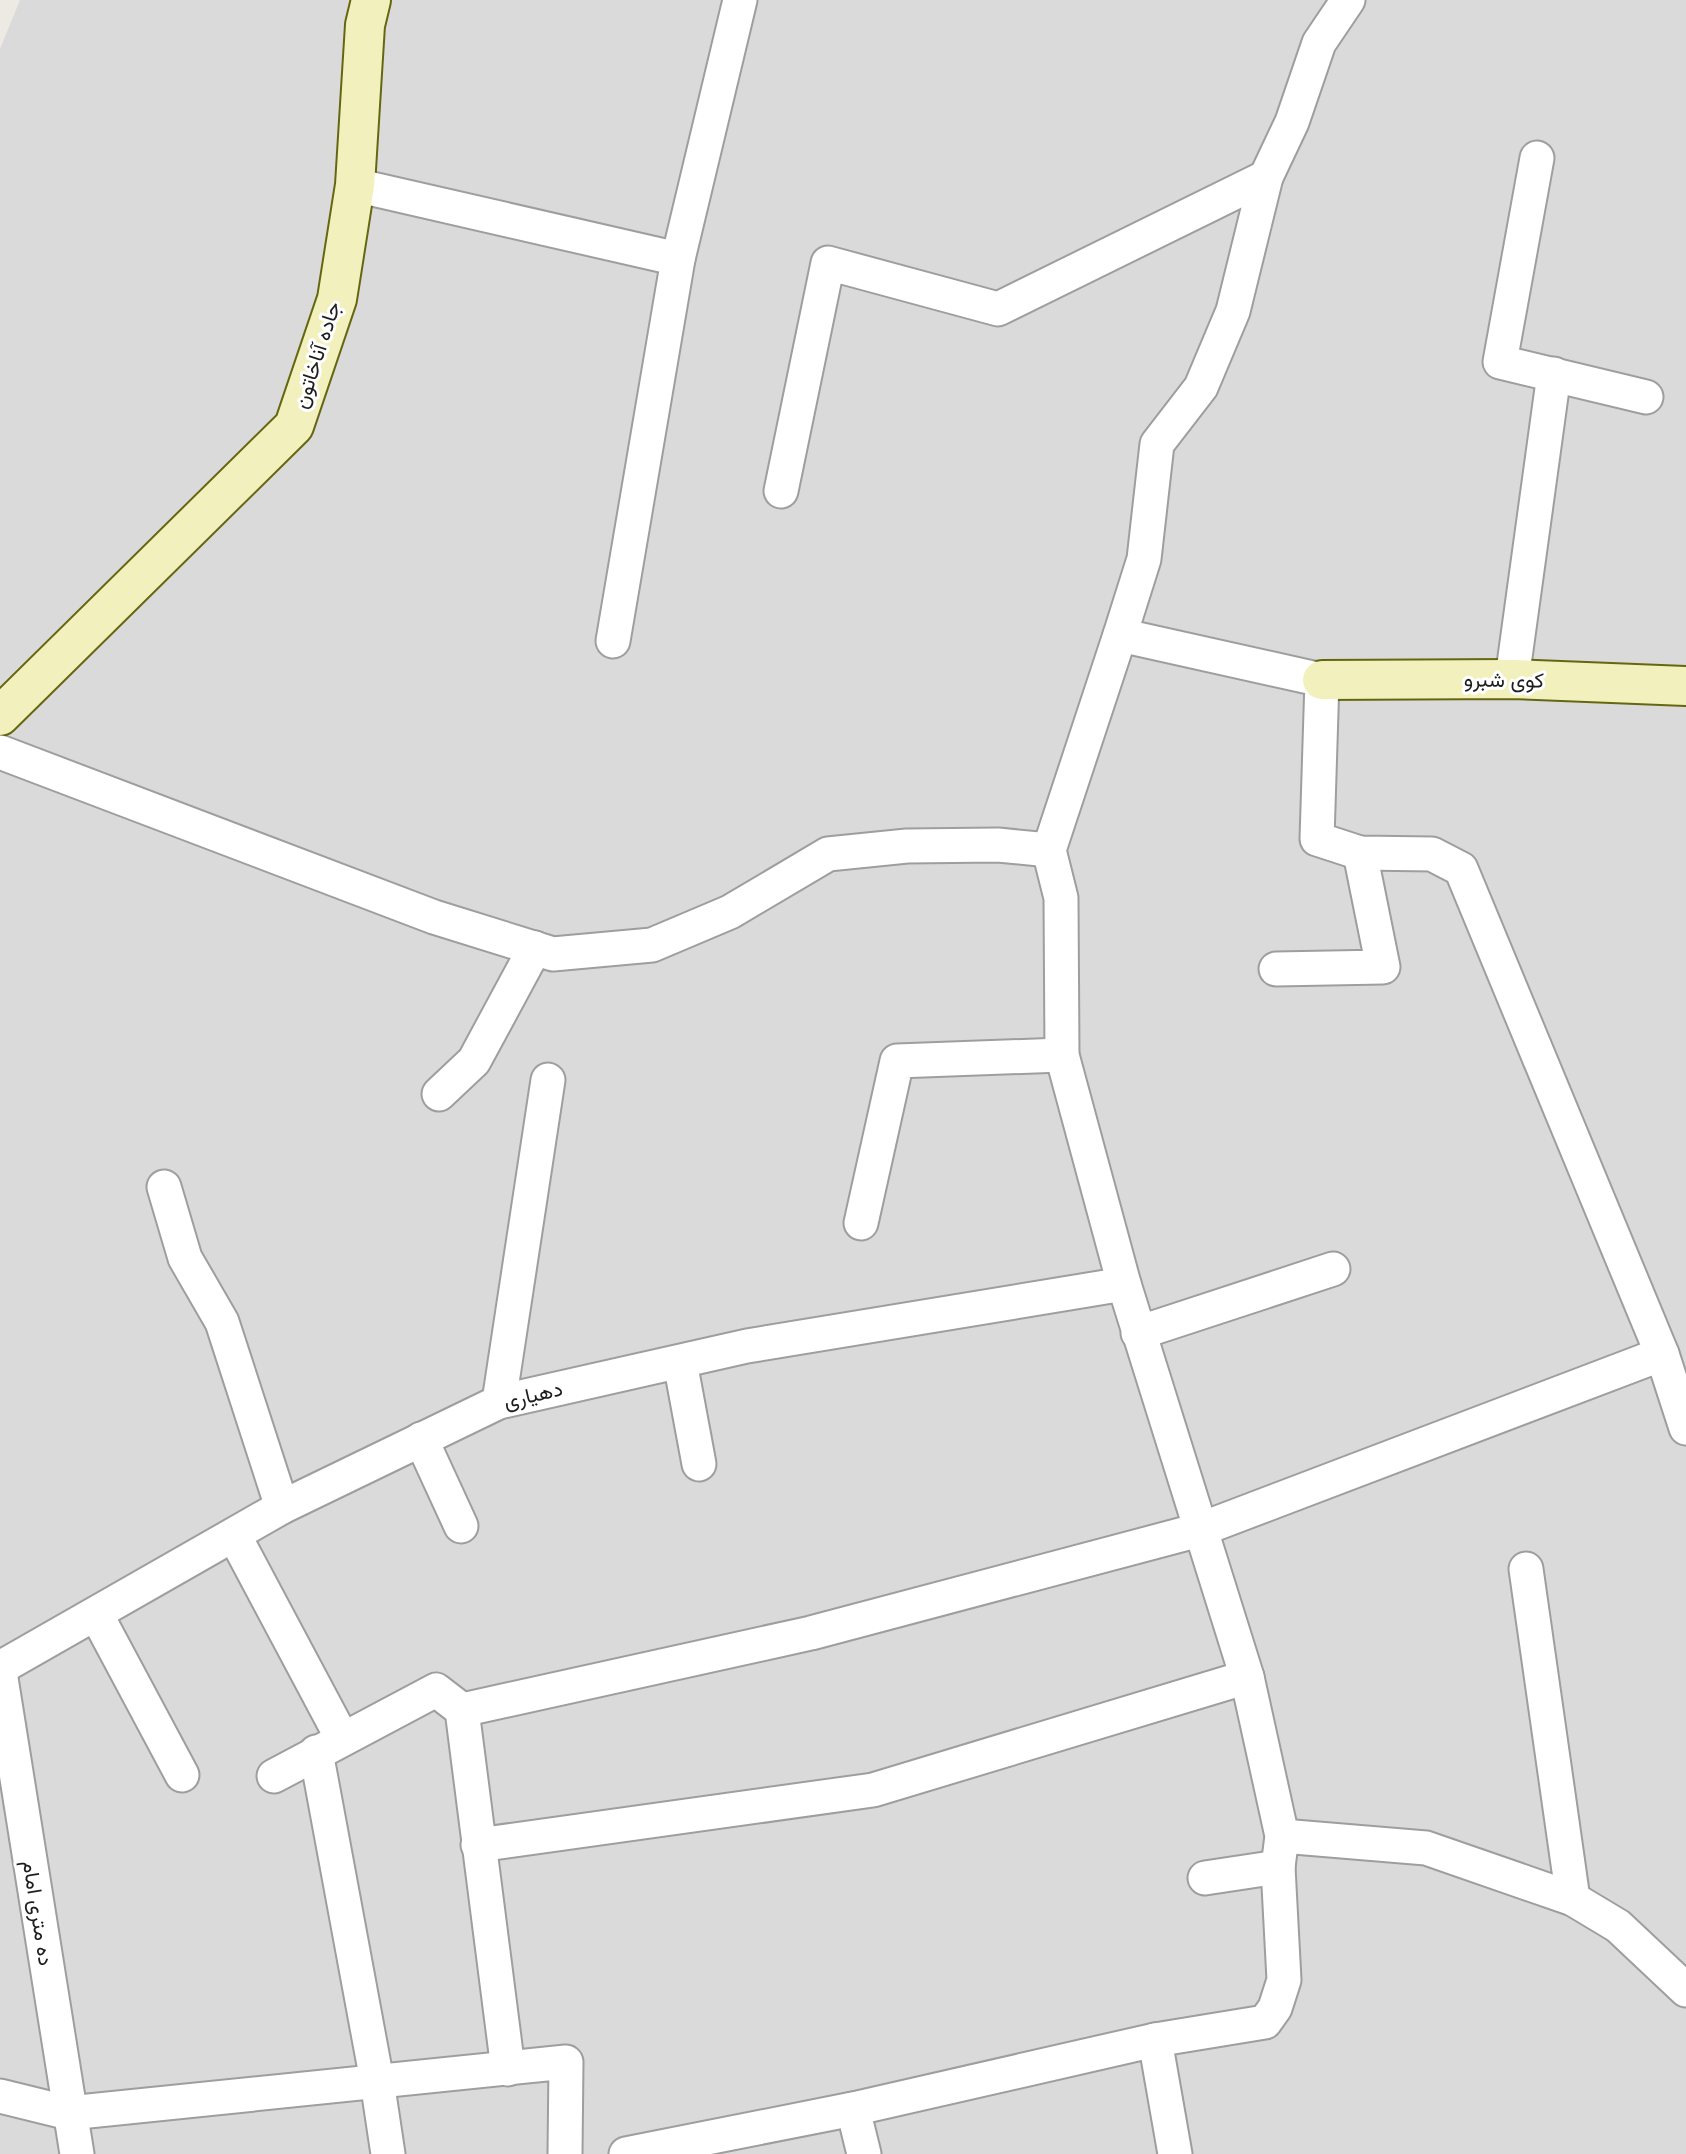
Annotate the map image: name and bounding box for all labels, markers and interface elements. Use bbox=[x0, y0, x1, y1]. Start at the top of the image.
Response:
street label: جاده آناخاتون bbox=[287, 298, 347, 412]
street label: کوی شبرو bbox=[1464, 665, 1544, 695]
street label: دهیاری bbox=[501, 1375, 565, 1415]
street label: ده متری امام bbox=[16, 1858, 60, 1968]

